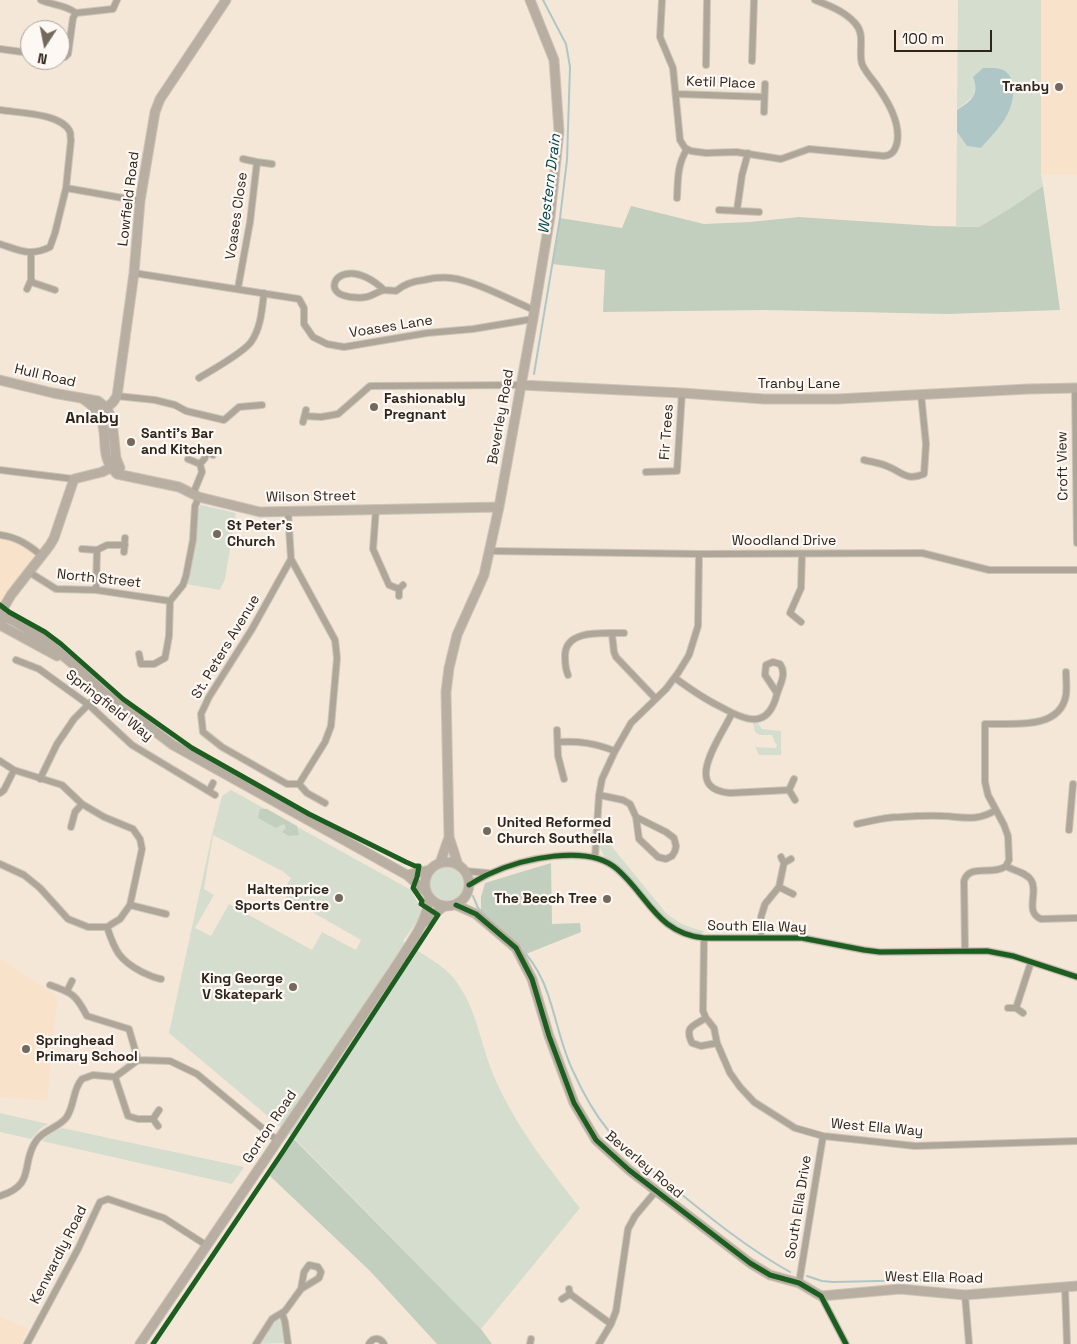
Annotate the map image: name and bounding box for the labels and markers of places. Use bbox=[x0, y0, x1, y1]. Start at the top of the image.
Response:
place label: Tranby bbox=[1002, 79, 1049, 95]
marker: Tranby bbox=[1053, 81, 1065, 93]
place label: Fashionably Pregnant bbox=[384, 391, 466, 424]
marker: Fashionably Pregnant bbox=[368, 401, 380, 413]
place label: Santi's Bar and Kitchen bbox=[141, 426, 222, 458]
marker: Santi's Bar and Kitchen bbox=[125, 436, 137, 448]
place label: St Peter's Church bbox=[227, 518, 293, 550]
marker: St Peter's Church bbox=[211, 528, 223, 540]
place label: United Reformed Church Southella bbox=[497, 815, 613, 848]
marker: United Reformed Church Southella bbox=[481, 825, 493, 837]
place label: Haltemprice Sports Centre bbox=[235, 882, 329, 914]
place label: The Beech Tree bbox=[494, 891, 597, 907]
marker: Haltemprice Sports Centre bbox=[333, 892, 345, 904]
marker: The Beech Tree bbox=[601, 893, 613, 905]
place label: King George V Skatepark bbox=[201, 971, 283, 1004]
marker: King George V Skatepark bbox=[287, 981, 299, 993]
place label: Springhead Primary School bbox=[36, 1033, 138, 1066]
marker: Springhead Primary School bbox=[20, 1043, 32, 1055]

